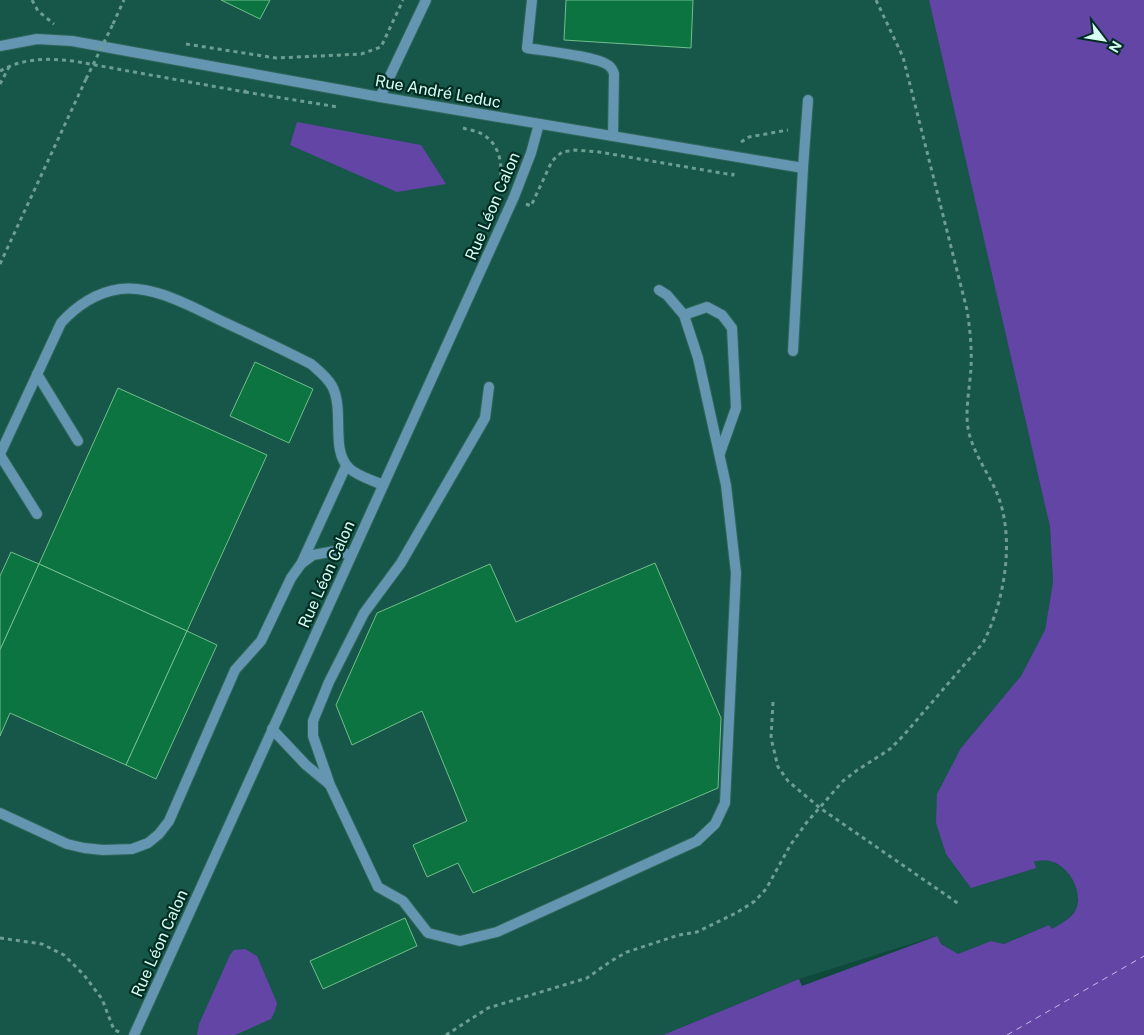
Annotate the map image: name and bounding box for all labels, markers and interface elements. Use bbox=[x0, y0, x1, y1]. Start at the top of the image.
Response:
north arrow bbox=[1079, 15, 1129, 65]
text: N bbox=[1105, 38, 1125, 56]
street label: Rue André Leduc bbox=[373, 71, 502, 112]
street label: Rue Léon Calon bbox=[461, 149, 524, 263]
street label: Rue Léon Calon bbox=[294, 518, 359, 631]
street label: Rue Léon Calon bbox=[127, 887, 192, 1000]

